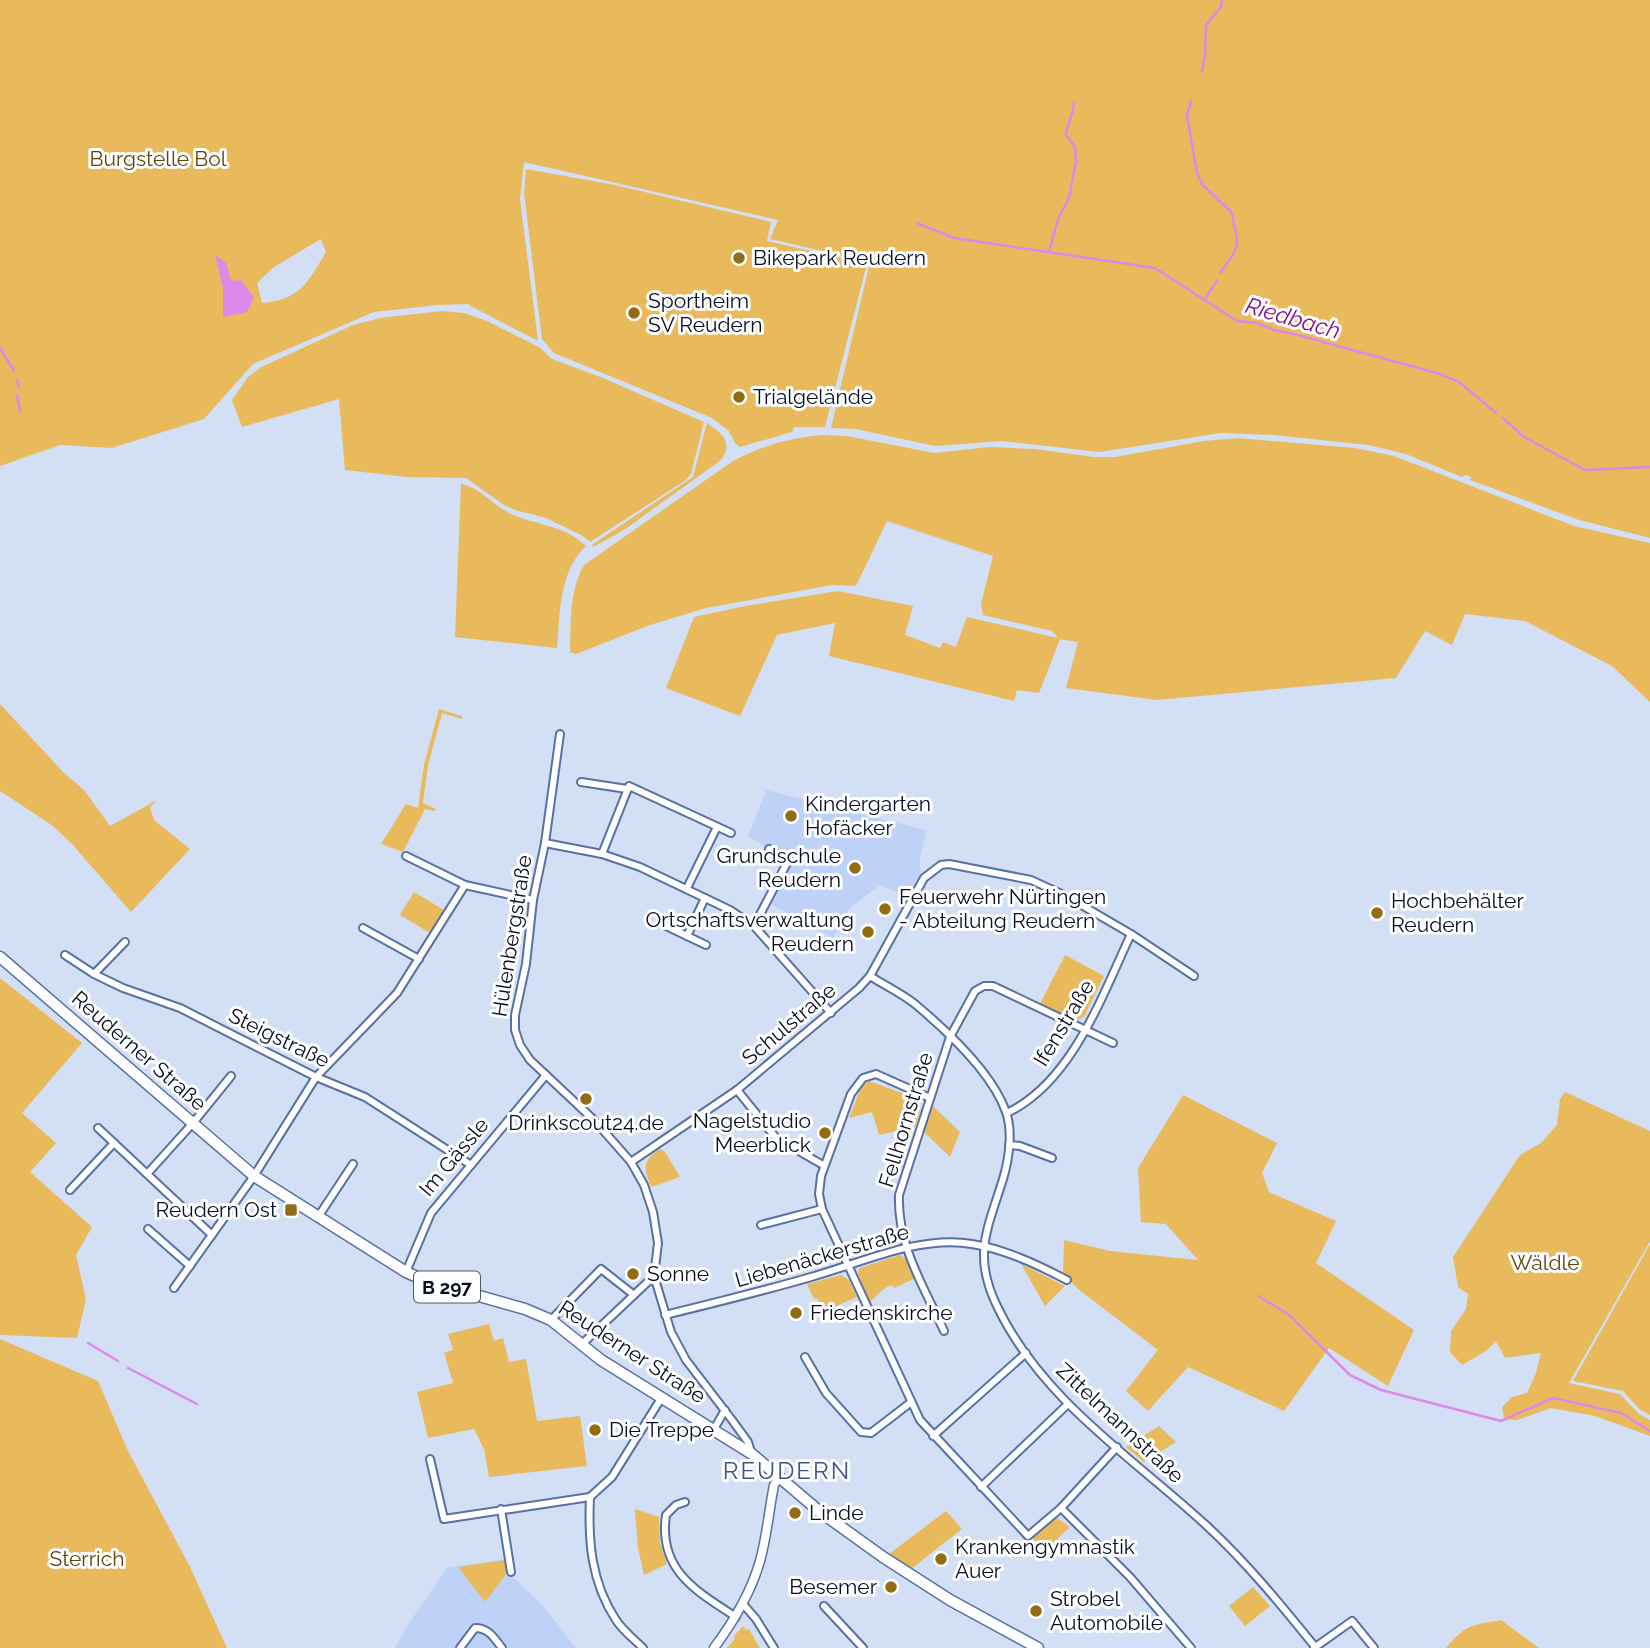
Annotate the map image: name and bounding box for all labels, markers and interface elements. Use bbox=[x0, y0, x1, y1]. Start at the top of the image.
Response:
park label: Burgstelle Bol bbox=[89, 146, 227, 171]
place label: Bikepark Reudern bbox=[753, 245, 926, 270]
marker: Bikepark Reudern bbox=[731, 250, 747, 266]
place label: Sportheim SV Reudern bbox=[648, 288, 762, 337]
water label: Riedbach bbox=[1243, 291, 1344, 344]
marker: Sportheim SV Reudern bbox=[626, 305, 642, 321]
place label: Trialgelände bbox=[753, 384, 873, 409]
marker: Trialgelände bbox=[731, 389, 747, 405]
place label: Kindergarten Hofäcker bbox=[805, 791, 931, 840]
marker: Kindergarten Hofäcker bbox=[783, 808, 799, 824]
place label: Grundschule Reudern bbox=[716, 843, 841, 892]
street label: Hülenbergstraße bbox=[486, 853, 537, 1019]
marker: Grundschule Reudern bbox=[847, 860, 863, 876]
place label: Feuerwehr Nürtingen - Abteilung Reudern bbox=[899, 884, 1106, 933]
place label: Hochbehälter Reudern bbox=[1391, 888, 1524, 937]
marker: Feuerwehr Nürtingen - Abteilung Reudern bbox=[877, 901, 893, 917]
marker: Hochbehälter Reudern bbox=[1369, 905, 1385, 921]
place label: Ortschaftsverwaltung Reudern bbox=[646, 907, 854, 956]
marker: Ortschaftsverwaltung Reudern bbox=[860, 924, 876, 940]
street label: Ifenstraße bbox=[1028, 975, 1099, 1070]
street label: Schulstraße bbox=[737, 977, 841, 1070]
street label: Reuderner Straße bbox=[67, 985, 212, 1116]
street label: Steigstraße bbox=[225, 1002, 334, 1073]
street label: Fellhornstraße bbox=[873, 1049, 938, 1190]
marker: Drinkscout24.de bbox=[578, 1091, 594, 1107]
place label: Nagelstudio Meerblick bbox=[693, 1108, 811, 1157]
place label: Drinkscout24.de bbox=[508, 1110, 664, 1135]
street label: Im Gässle bbox=[414, 1112, 494, 1201]
marker: Nagelstudio Meerblick bbox=[817, 1125, 833, 1141]
place label: Reudern Ost bbox=[156, 1197, 277, 1222]
marker: Reudern Ost bbox=[283, 1202, 299, 1218]
street label: Liebenäckerstraße bbox=[732, 1219, 912, 1292]
park label: Wäldle bbox=[1510, 1250, 1580, 1275]
place label: Sonne bbox=[647, 1261, 709, 1286]
marker: Sonne bbox=[625, 1266, 641, 1282]
road number: B 297 bbox=[414, 1272, 480, 1302]
street label: Reuderner Straße bbox=[554, 1295, 710, 1408]
place label: Friedenskirche bbox=[810, 1300, 952, 1325]
marker: Friedenskirche bbox=[788, 1305, 804, 1321]
street label: Zittelmannstraße bbox=[1052, 1357, 1189, 1488]
place label: Die Treppe bbox=[609, 1417, 714, 1442]
marker: Die Treppe bbox=[587, 1422, 603, 1438]
district label: REUDERN bbox=[723, 1456, 851, 1485]
place label: Linde bbox=[809, 1500, 863, 1525]
marker: Linde bbox=[787, 1505, 803, 1521]
place label: Krankengymnastik Auer bbox=[955, 1534, 1135, 1583]
park label: Sterrich bbox=[50, 1546, 124, 1571]
marker: Krankengymnastik Auer bbox=[933, 1551, 949, 1567]
place label: Besemer bbox=[789, 1574, 878, 1599]
marker: Besemer bbox=[883, 1579, 899, 1595]
place label: Strobel Automobile bbox=[1050, 1586, 1163, 1635]
marker: Strobel Automobile bbox=[1028, 1603, 1044, 1619]

